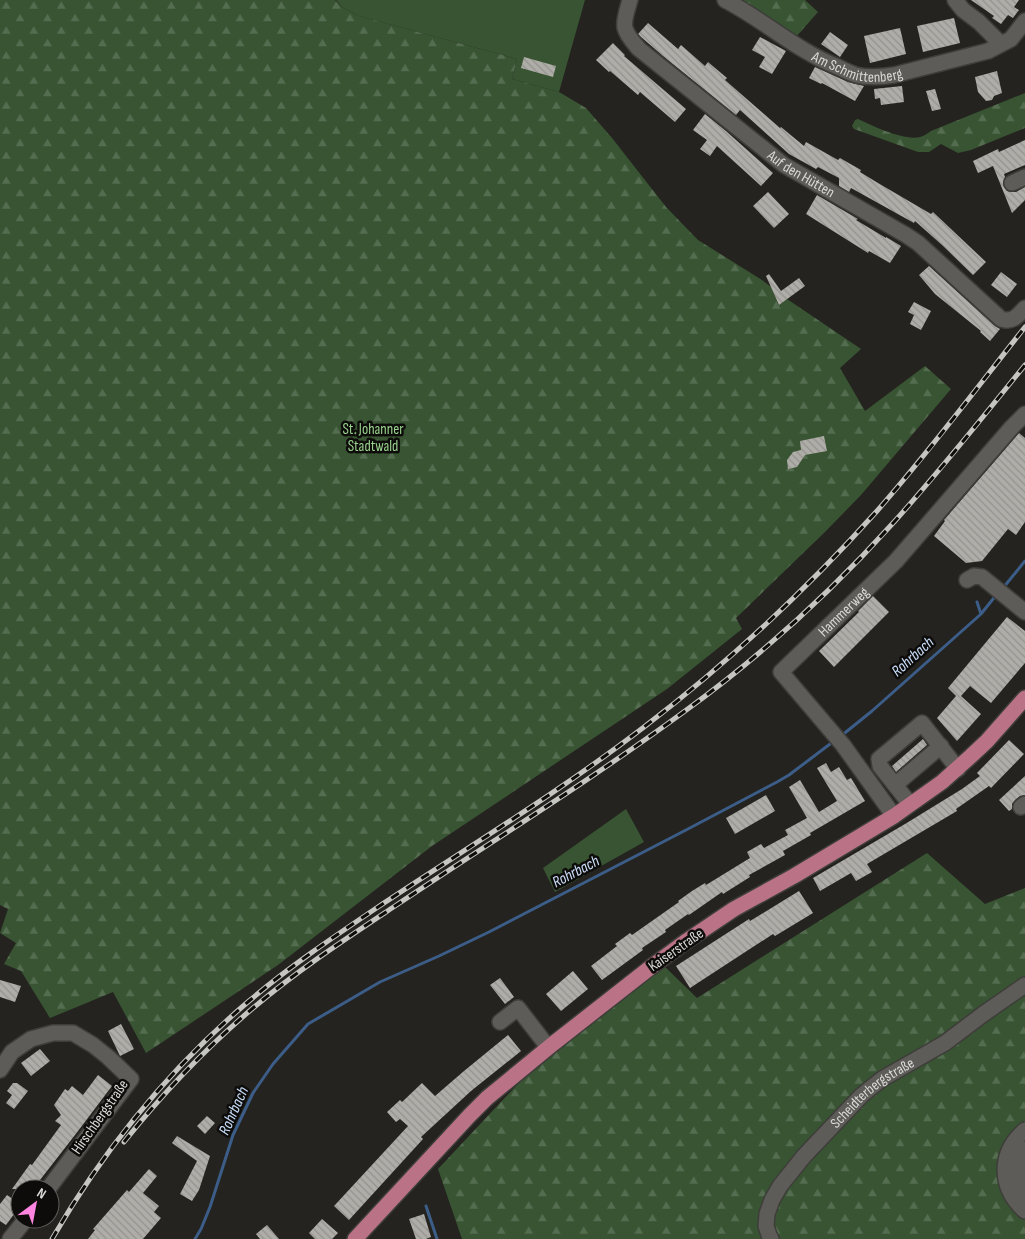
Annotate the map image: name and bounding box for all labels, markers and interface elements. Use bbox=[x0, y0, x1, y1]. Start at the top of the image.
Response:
street label: Am Schmittenberg bbox=[808, 46, 904, 86]
street label: Auf den Hütten bbox=[763, 145, 838, 202]
park label: St. Johanner Stadtwald bbox=[342, 420, 404, 456]
street label: Hammerweg bbox=[814, 583, 873, 641]
water label: Rohrbach bbox=[888, 633, 938, 681]
water label: Rohrbach bbox=[549, 852, 603, 892]
street label: Kaiserstraße bbox=[645, 924, 707, 976]
street label: Scheidterbergstraße bbox=[826, 1053, 917, 1132]
street label: Hirschbergstraße bbox=[67, 1076, 133, 1158]
water label: Rohrbach bbox=[215, 1084, 253, 1138]
north arrow bbox=[10, 1179, 60, 1229]
text: N bbox=[34, 1184, 49, 1203]

